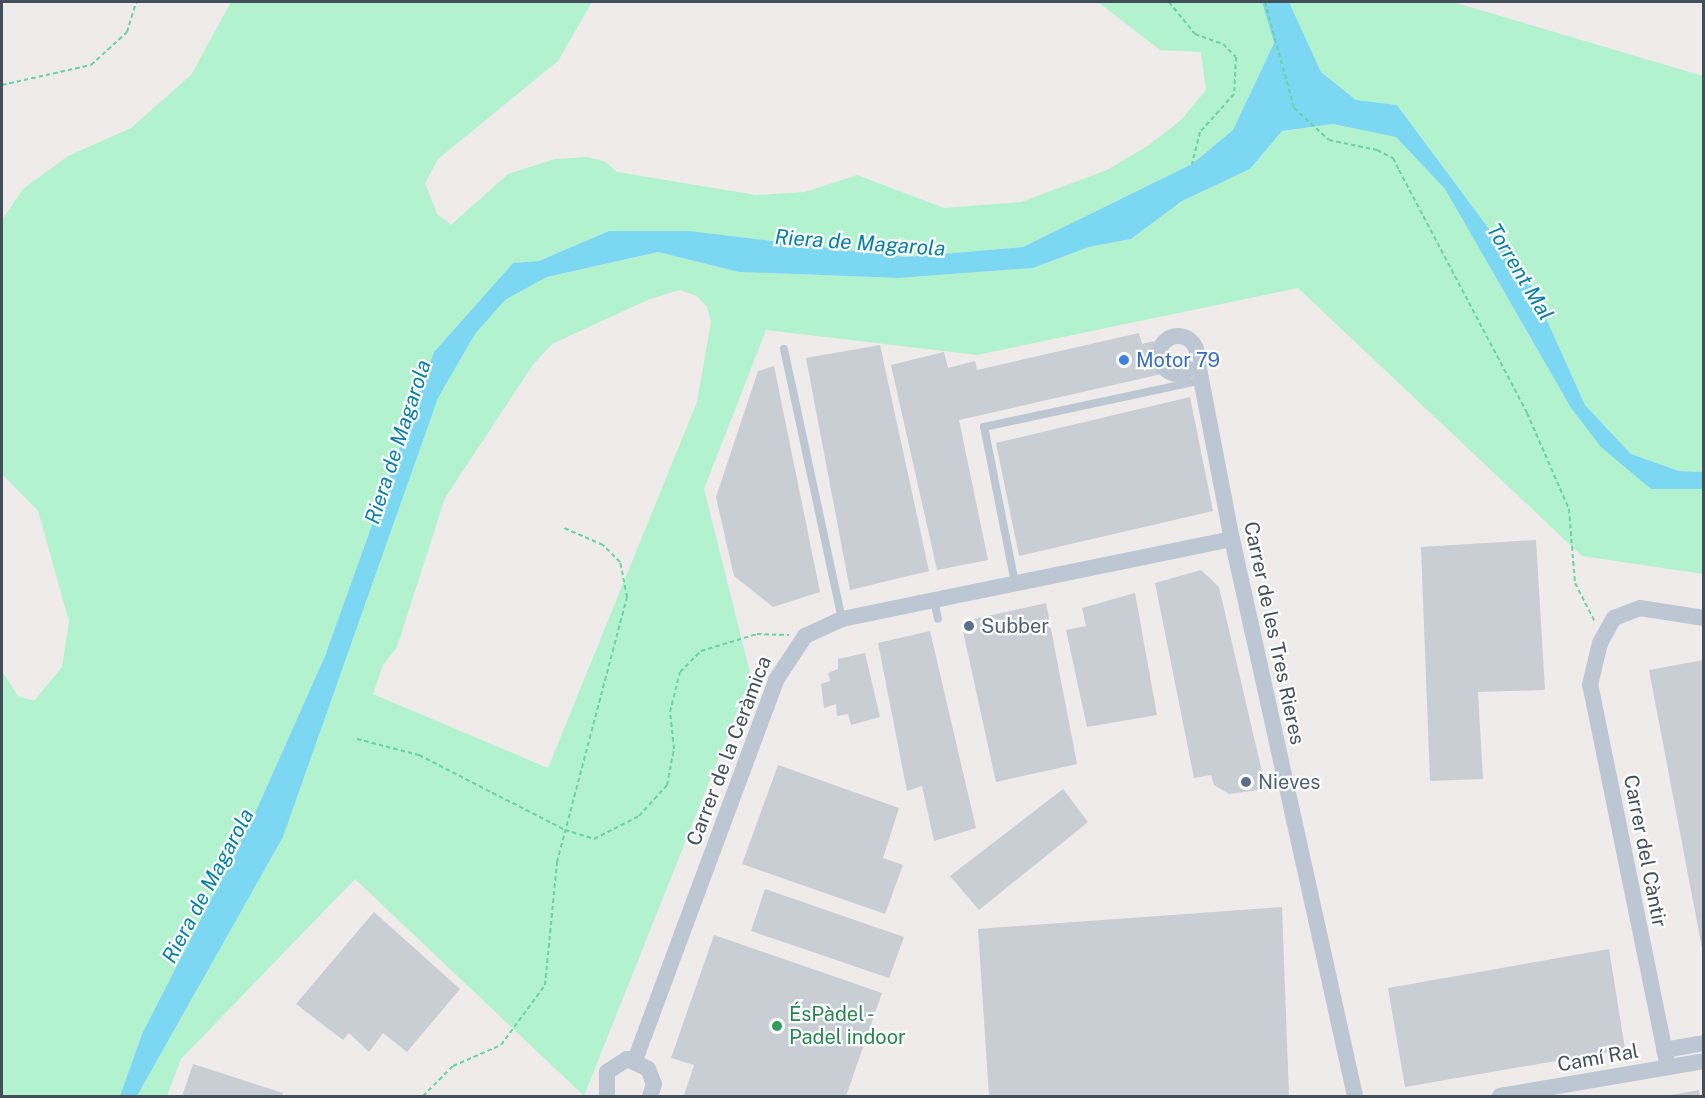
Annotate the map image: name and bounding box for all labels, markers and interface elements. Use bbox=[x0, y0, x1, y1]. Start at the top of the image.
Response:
water label: Torrent Mal bbox=[1481, 219, 1559, 325]
water label: Riera de Magarola bbox=[774, 224, 946, 262]
place label: Motor 79 bbox=[1136, 348, 1220, 372]
marker: Motor 79 bbox=[1117, 353, 1131, 367]
water label: Riera de Magarola bbox=[360, 357, 436, 527]
street label: Carrer de les Tres Rieres bbox=[1239, 519, 1309, 747]
place label: Subber bbox=[981, 614, 1049, 638]
marker: Subber bbox=[962, 619, 976, 633]
street label: Carrer de la Ceràmica bbox=[682, 652, 776, 850]
place label: Nieves bbox=[1258, 770, 1320, 794]
street label: Carrer del Càntir bbox=[1618, 773, 1672, 929]
marker: Nieves bbox=[1239, 775, 1253, 789]
water label: Riera de Magarola bbox=[157, 804, 259, 968]
place label: ÉsPàdel - Padel indoor bbox=[789, 1002, 906, 1049]
marker: ÉsPàdel - Padel indoor bbox=[770, 1019, 784, 1033]
street label: Camí Ral bbox=[1555, 1039, 1641, 1077]

